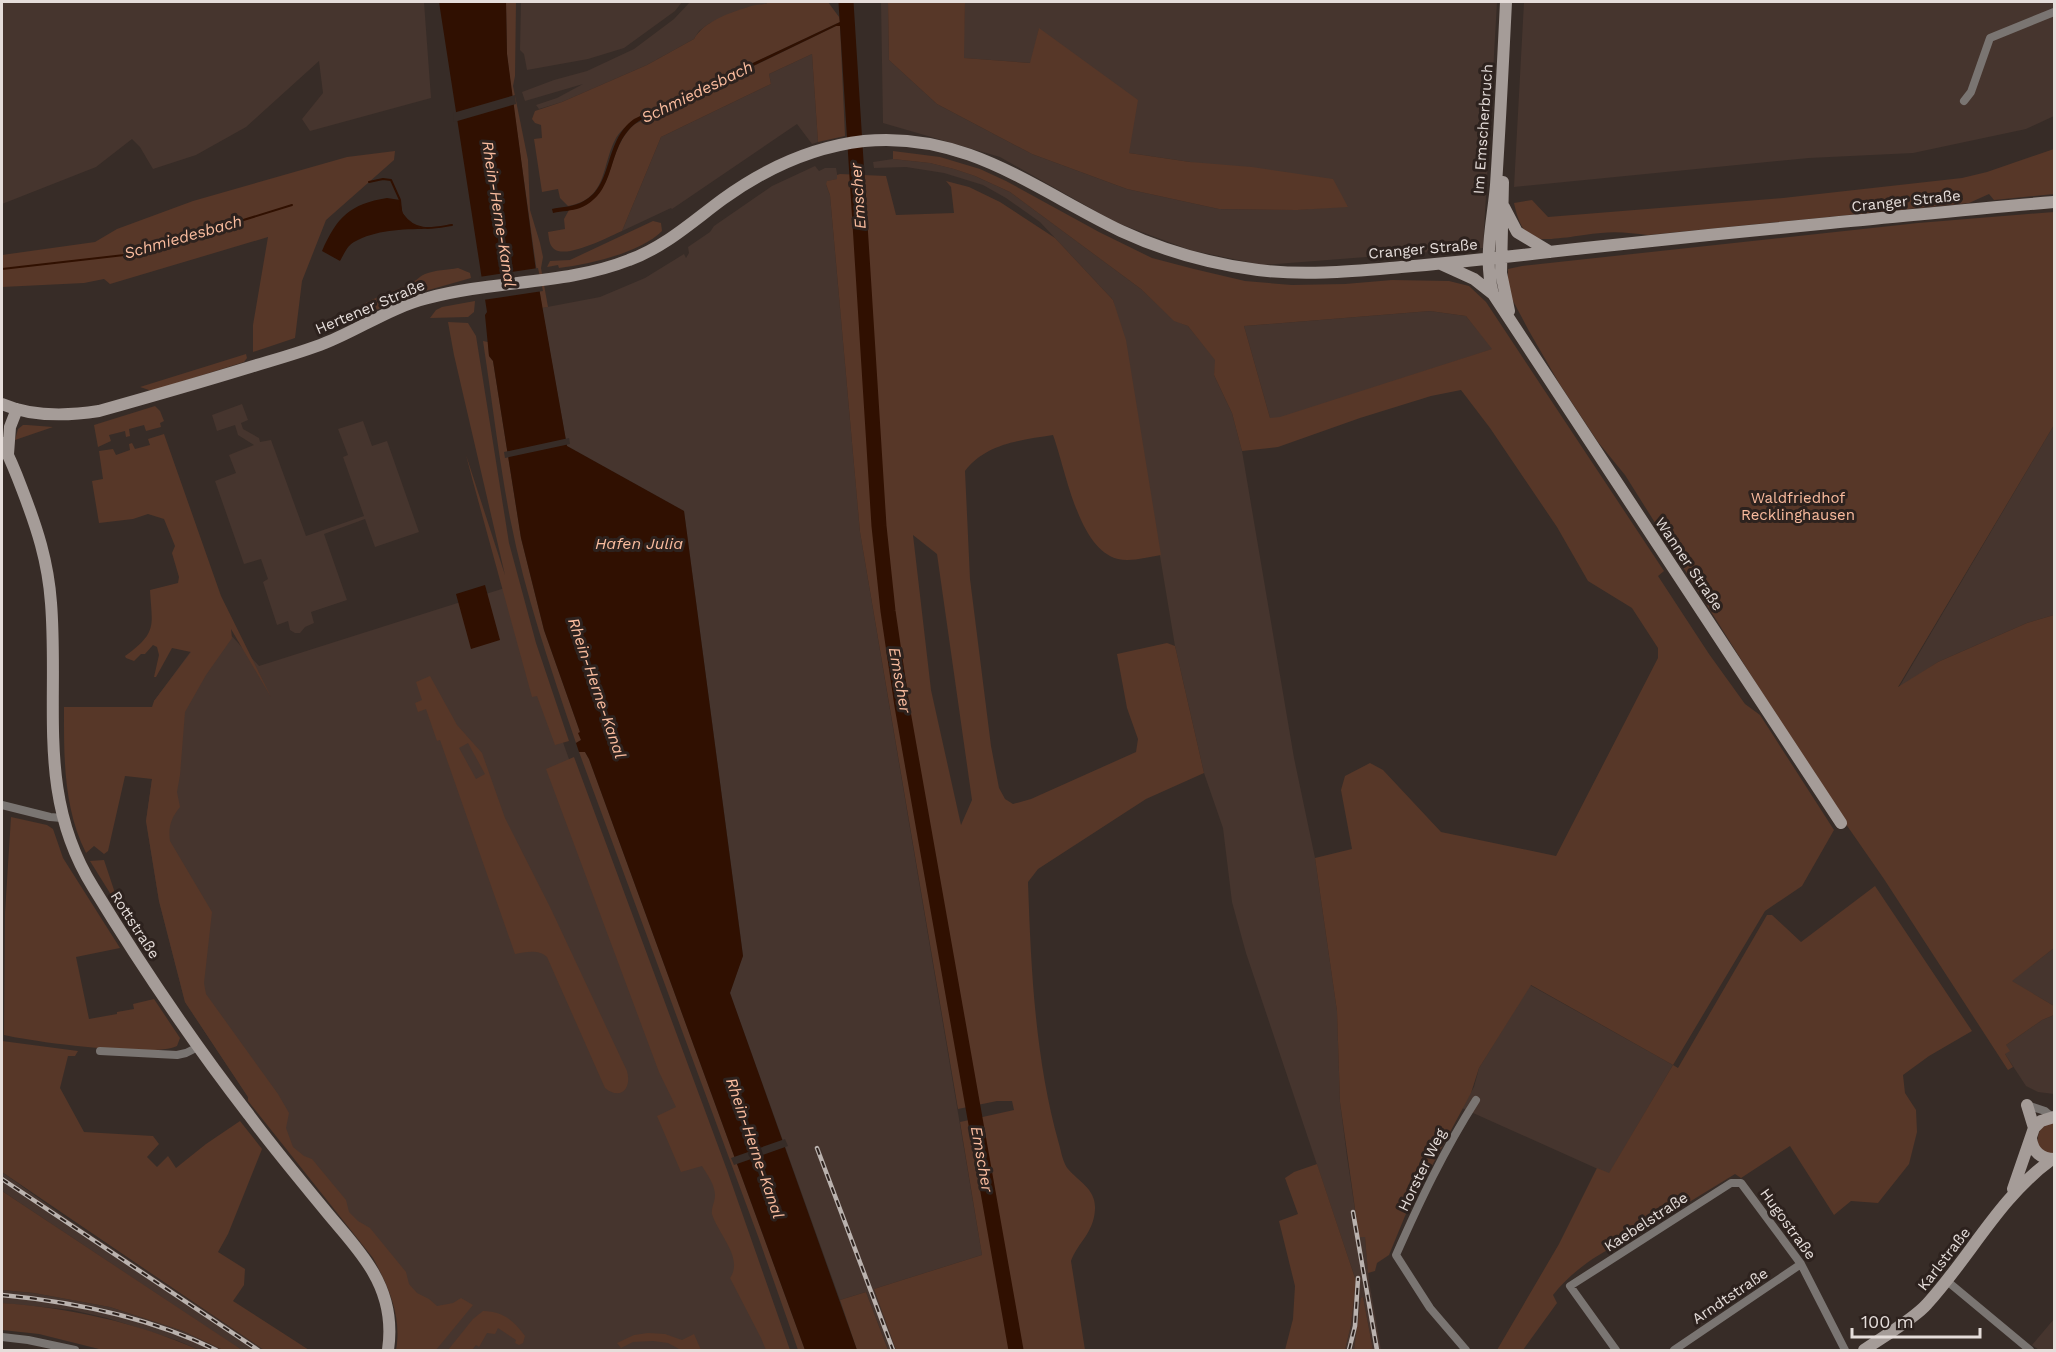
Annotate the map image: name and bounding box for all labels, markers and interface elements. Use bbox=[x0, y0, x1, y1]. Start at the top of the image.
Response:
water label: Schmiedesbach bbox=[638, 57, 756, 127]
street label: Im Emscherbruch bbox=[1469, 63, 1497, 195]
water label: Rhein-Herne-Kanal bbox=[478, 140, 520, 289]
water label: Emscher bbox=[846, 161, 870, 230]
street label: Cranger Straße bbox=[1851, 186, 1961, 216]
water label: Schmiedesbach bbox=[122, 211, 244, 263]
street label: Cranger Straße bbox=[1368, 235, 1478, 263]
street label: Hertener Straße bbox=[313, 276, 427, 338]
park label: Waldfriedhof Recklinghausen bbox=[1741, 489, 1855, 524]
street label: Wanner Straße bbox=[1651, 514, 1727, 614]
water label: Hafen Julia bbox=[595, 534, 683, 553]
water label: Rhein-Herne-Kanal bbox=[564, 615, 630, 761]
water label: Emscher bbox=[885, 646, 915, 715]
street label: Rottstraße bbox=[107, 888, 163, 962]
water label: Rhein-Herne-Kanal bbox=[722, 1075, 788, 1221]
water label: Emscher bbox=[967, 1125, 997, 1194]
street label: Horster Weg bbox=[1394, 1126, 1450, 1214]
street label: Hugostraße bbox=[1756, 1185, 1820, 1263]
street label: Kaebelstraße bbox=[1601, 1188, 1691, 1256]
street label: Karlstraße bbox=[1914, 1224, 1974, 1294]
street label: Arndtstraße bbox=[1689, 1264, 1771, 1328]
scale bar bbox=[1852, 1301, 1980, 1339]
text: 100 m bbox=[1861, 1311, 1914, 1332]

